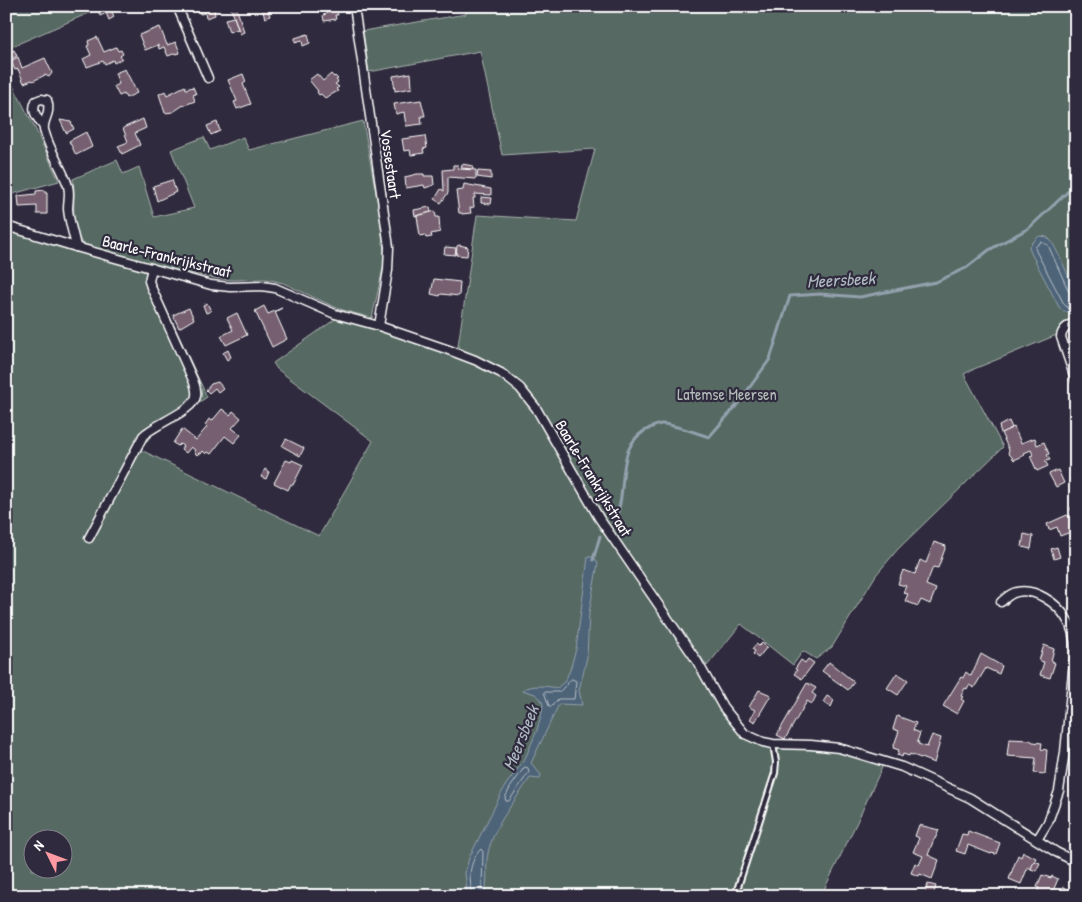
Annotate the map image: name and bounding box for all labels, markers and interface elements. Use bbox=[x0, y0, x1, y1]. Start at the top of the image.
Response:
street label: Vossestaart bbox=[375, 128, 407, 201]
street label: Baarle-Frankrijkstraat bbox=[100, 229, 234, 283]
water label: Meersbeek bbox=[806, 265, 877, 294]
park label: Latemse Meersen bbox=[677, 383, 777, 405]
street label: Baarle-Frankrijkstraat bbox=[551, 416, 638, 541]
water label: Meersbeek bbox=[496, 700, 545, 774]
north arrow bbox=[22, 830, 72, 880]
text: N bbox=[28, 835, 48, 854]

